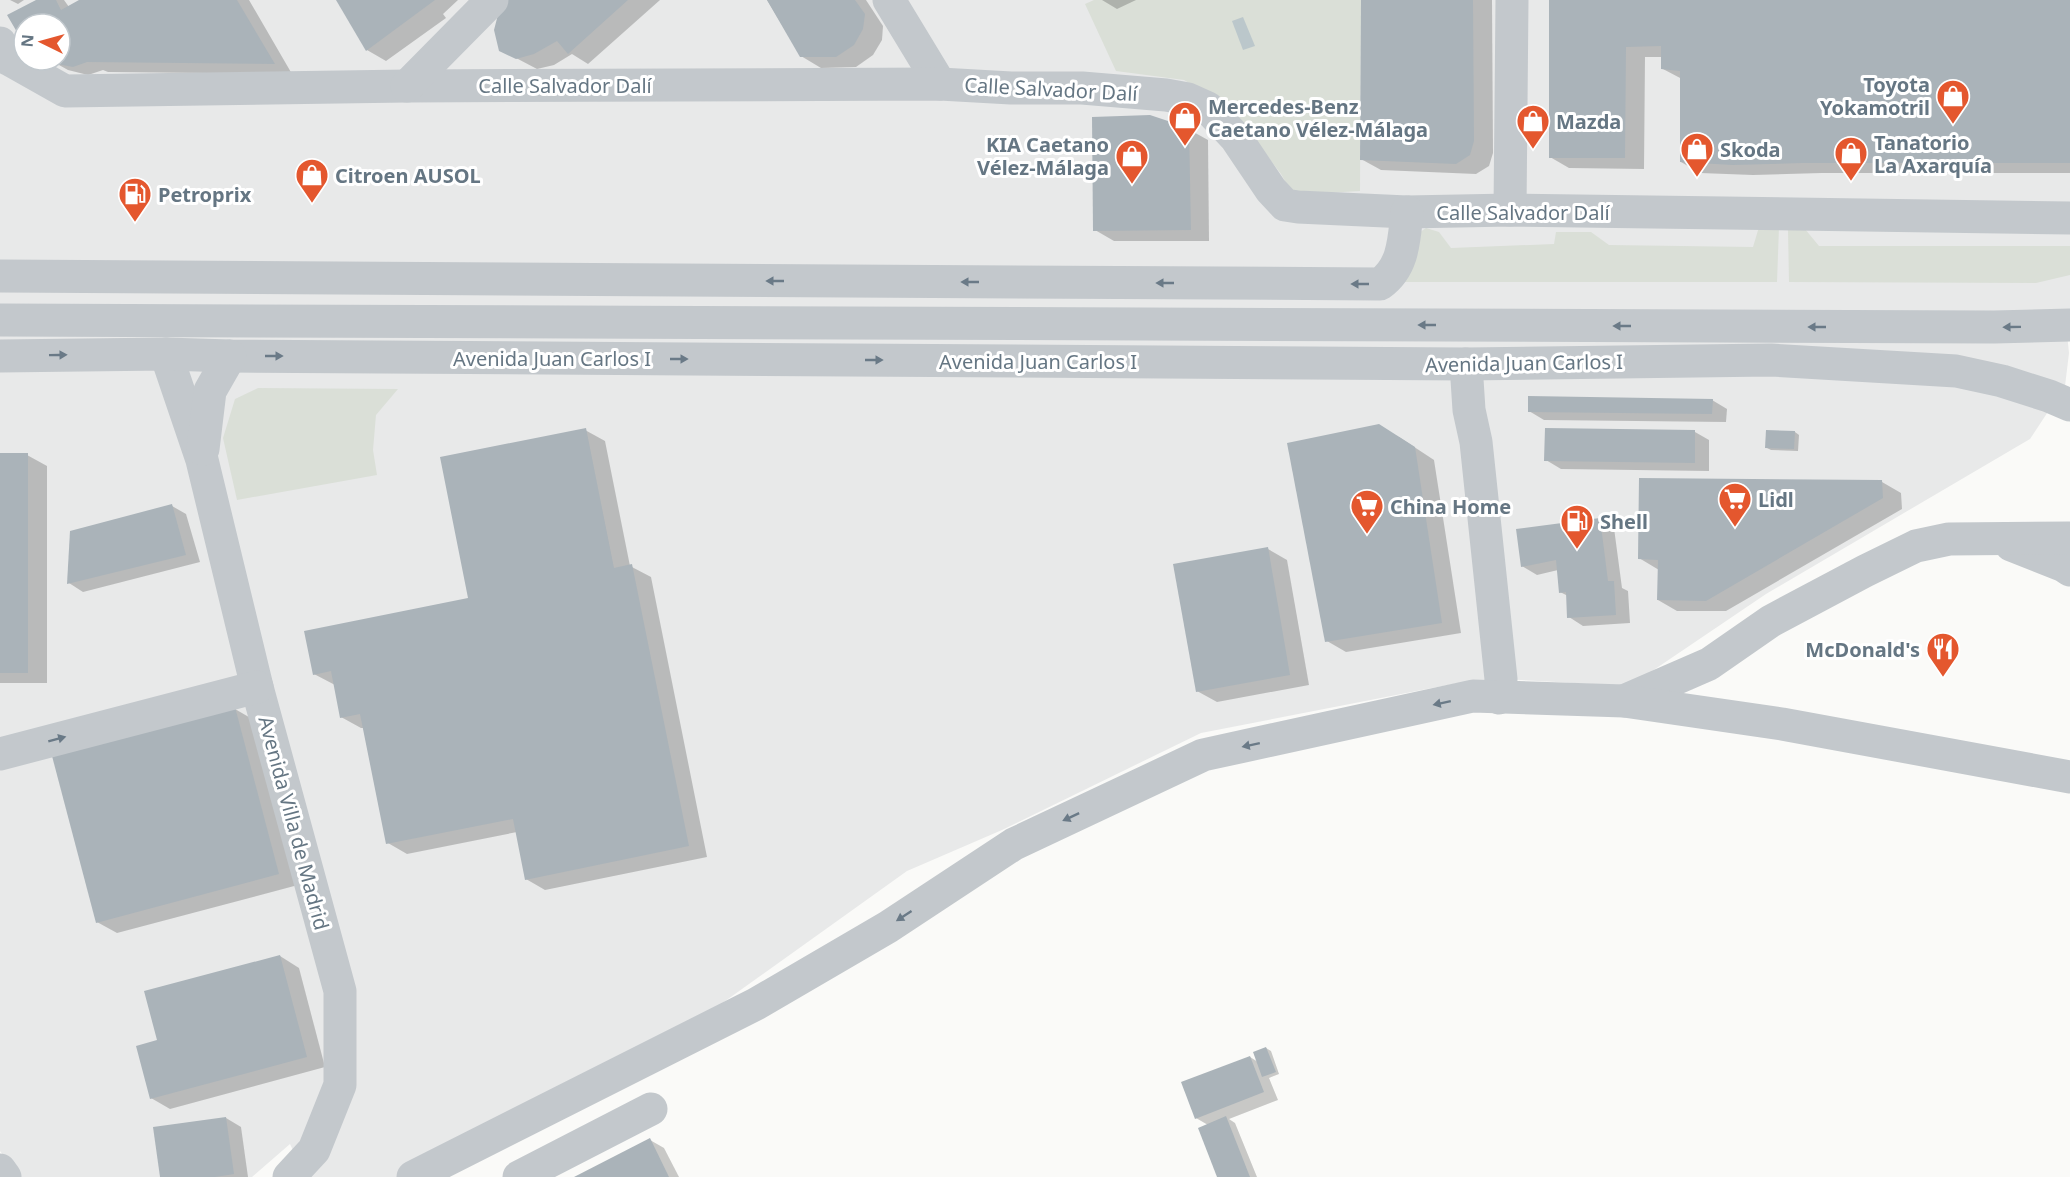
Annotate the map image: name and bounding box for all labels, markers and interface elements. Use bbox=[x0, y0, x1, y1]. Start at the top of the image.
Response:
north arrow bbox=[12, 12, 72, 72]
text: N bbox=[16, 33, 39, 48]
street label: Calle Salvador Dalí bbox=[964, 71, 1139, 107]
place label: Toyota Yokamotril bbox=[1820, 71, 1930, 121]
street label: Calle Salvador Dalí bbox=[478, 72, 653, 99]
shop icon: Toyota Yokamotril bbox=[1935, 78, 1971, 125]
place label: Mercedes-Benz Caetano Vélez-Málaga bbox=[1208, 93, 1428, 143]
shop icon: Mercedes-Benz Caetano Vélez-Málaga bbox=[1167, 100, 1203, 147]
shop icon: Mazda bbox=[1515, 103, 1551, 150]
place label: Mazda bbox=[1556, 108, 1621, 135]
place label: Tanatorio La Axarquía bbox=[1874, 129, 1992, 179]
place label: KIA Caetano Vélez-Málaga bbox=[977, 131, 1109, 181]
shop icon: Skoda bbox=[1679, 131, 1715, 178]
shop icon: Tanatorio La Axarquía bbox=[1833, 135, 1869, 182]
place label: Skoda bbox=[1720, 136, 1781, 163]
shop icon: KIA Caetano Vélez-Málaga bbox=[1114, 138, 1150, 185]
shop icon: Citroen AUSOL bbox=[294, 157, 330, 204]
place label: Citroen AUSOL bbox=[335, 162, 481, 189]
fuel station icon: Petroprix bbox=[117, 176, 153, 223]
place label: Petroprix bbox=[158, 181, 252, 208]
street label: Calle Salvador Dalí bbox=[1436, 199, 1611, 226]
one-way arrow bbox=[765, 276, 784, 286]
one-way arrow bbox=[960, 277, 979, 287]
one-way arrow bbox=[1155, 278, 1174, 288]
one-way arrow bbox=[1350, 279, 1369, 289]
one-way arrow bbox=[1417, 320, 1436, 330]
one-way arrow bbox=[1612, 321, 1631, 331]
one-way arrow bbox=[1807, 322, 1826, 332]
one-way arrow bbox=[2002, 322, 2021, 332]
street label: Avenida Juan Carlos I bbox=[453, 345, 651, 372]
street label: Avenida Juan Carlos I bbox=[939, 348, 1137, 375]
street label: Avenida Juan Carlos I bbox=[1425, 348, 1623, 378]
one-way arrow bbox=[49, 350, 68, 360]
one-way arrow bbox=[265, 351, 284, 361]
one-way arrow bbox=[670, 354, 689, 364]
one-way arrow bbox=[865, 355, 884, 365]
supermarket icon: Lidl bbox=[1717, 481, 1753, 528]
place label: Lidl bbox=[1758, 486, 1794, 513]
supermarket icon: China Home bbox=[1349, 488, 1385, 535]
place label: China Home bbox=[1390, 493, 1511, 520]
fuel station icon: Shell bbox=[1559, 503, 1595, 550]
place label: Shell bbox=[1600, 508, 1648, 535]
restaurant icon: McDonald's bbox=[1925, 631, 1961, 678]
place label: McDonald's bbox=[1805, 636, 1920, 663]
one-way arrow bbox=[1432, 698, 1451, 708]
street label: Avenida Villa de Madrid bbox=[252, 713, 336, 933]
one-way arrow bbox=[47, 734, 66, 744]
one-way arrow bbox=[1242, 740, 1260, 750]
one-way arrow bbox=[1062, 812, 1080, 822]
one-way arrow bbox=[896, 910, 912, 922]

